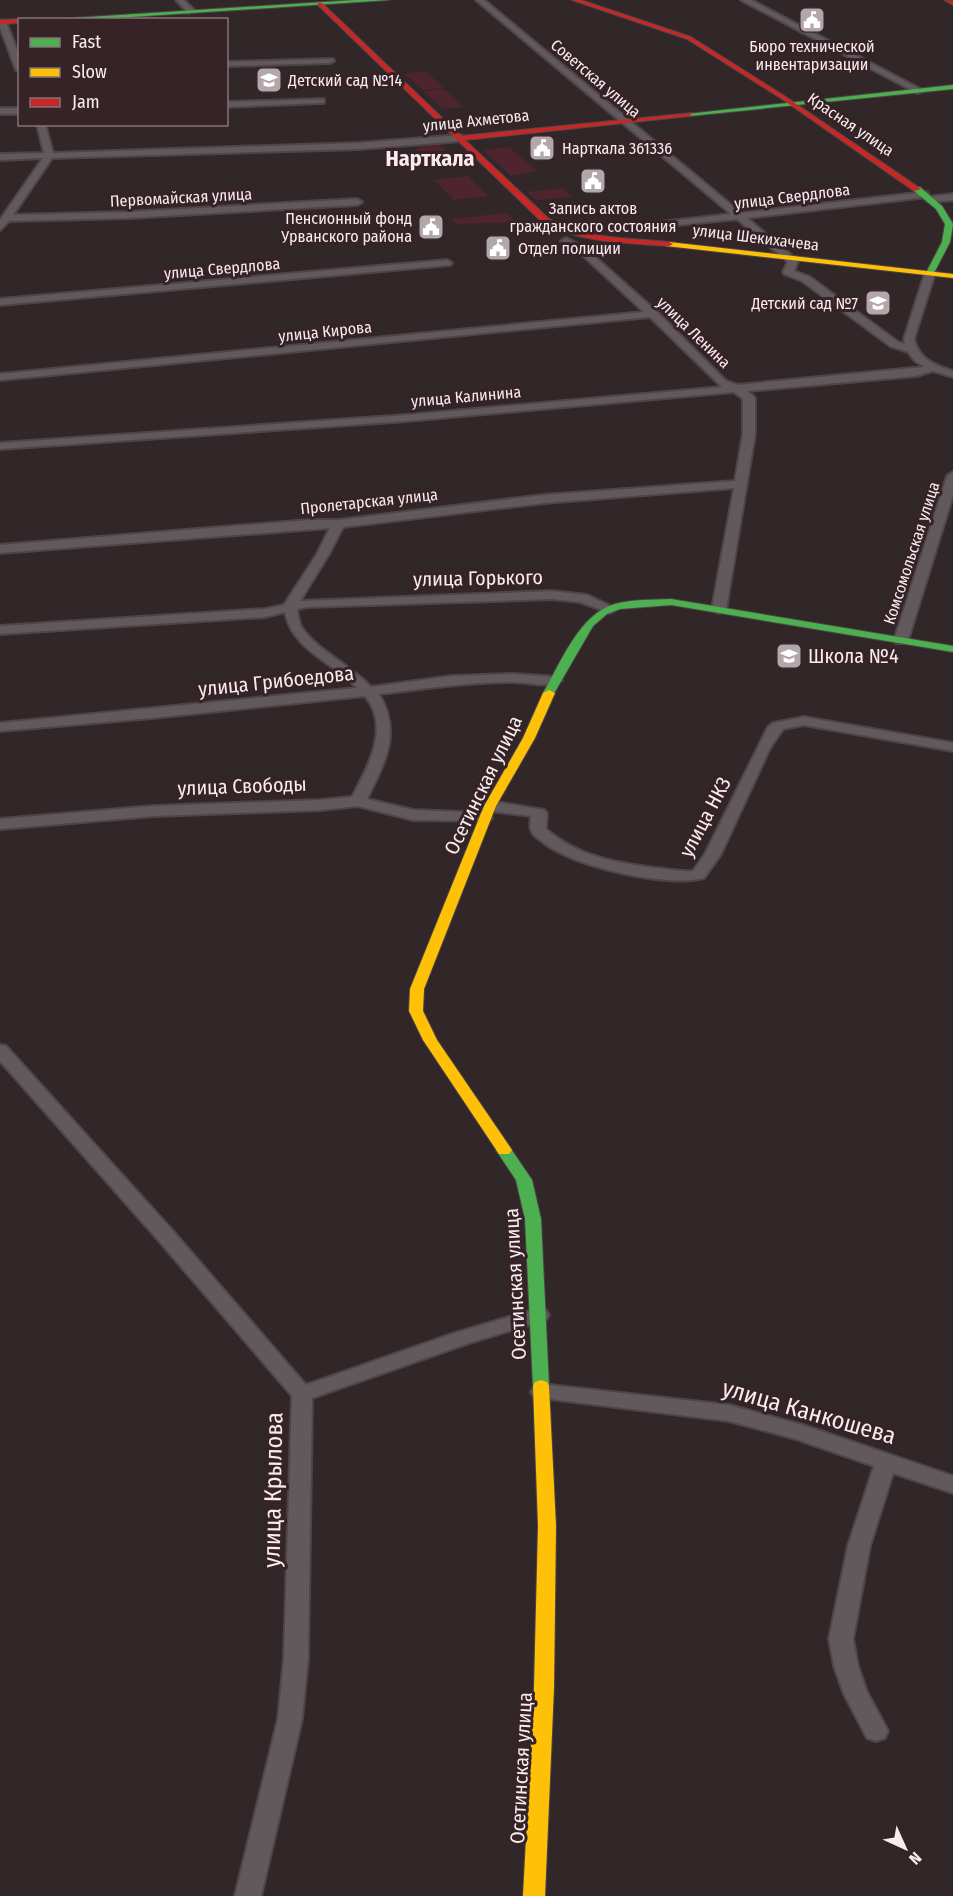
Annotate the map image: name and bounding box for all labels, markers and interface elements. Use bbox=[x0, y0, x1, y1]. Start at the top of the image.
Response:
public building icon: Бюро технической инвентаризации bbox=[797, 5, 827, 35]
legend bbox=[18, 18, 228, 126]
text: Fast bbox=[72, 31, 101, 53]
street label: Советская улица bbox=[547, 35, 645, 122]
place label: Бюро технической инвентаризации bbox=[749, 37, 875, 74]
text: Slow bbox=[72, 61, 107, 83]
school or university icon: Детский сад №14 bbox=[254, 65, 284, 95]
place label: Детский сад №14 bbox=[287, 71, 403, 90]
street label: Красная улица bbox=[804, 89, 898, 160]
text: Jam bbox=[72, 91, 100, 113]
street label: улица Ахметова bbox=[422, 105, 530, 136]
public building icon: Нарткала 361336 bbox=[527, 133, 557, 163]
place label: Нарткала 361336 bbox=[562, 139, 672, 158]
district label: Нарткала bbox=[386, 145, 475, 172]
public building icon: Запись актов гражданского состояния bbox=[578, 166, 608, 196]
street label: улица Свердлова bbox=[733, 180, 851, 213]
street label: Первомайская улица bbox=[109, 184, 253, 211]
place label: Запись актов гражданского состояния bbox=[510, 199, 676, 236]
place label: Пенсионный фонд Урванского района bbox=[280, 209, 412, 246]
public building icon: Пенсионный фонд Урванского района bbox=[416, 212, 446, 242]
street label: улица Шекихачева bbox=[692, 220, 820, 255]
public building icon: Отдел полиции bbox=[483, 233, 513, 263]
place label: Отдел полиции bbox=[518, 239, 621, 258]
street label: улица Свердлова bbox=[163, 254, 281, 283]
school or university icon: Детский сад №7 bbox=[863, 288, 893, 318]
street label: улица Ленина bbox=[653, 293, 734, 372]
place label: Детский сад №7 bbox=[750, 294, 859, 313]
street label: улица Кирова bbox=[277, 317, 373, 346]
street label: улица Калинина bbox=[410, 382, 522, 411]
street label: Комсомольская улица bbox=[879, 479, 944, 627]
street label: Пролетарская улица bbox=[299, 485, 439, 518]
street label: улица Горького bbox=[413, 565, 543, 591]
school or university icon: Школа №4 bbox=[774, 641, 804, 671]
place label: Школа №4 bbox=[808, 644, 899, 668]
street label: улица Грибоедова bbox=[197, 661, 355, 701]
street label: Осетинская улица bbox=[439, 712, 527, 858]
street label: улица Свободы bbox=[177, 772, 307, 800]
street label: улица НКЗ bbox=[674, 773, 736, 861]
street label: Осетинская улица bbox=[499, 1208, 531, 1360]
street label: улица Канкошева bbox=[719, 1374, 899, 1450]
street label: улица Крылова bbox=[258, 1412, 288, 1568]
street label: Осетинская улица bbox=[505, 1692, 537, 1844]
north arrow bbox=[875, 1818, 935, 1878]
text: N bbox=[905, 1848, 925, 1868]

